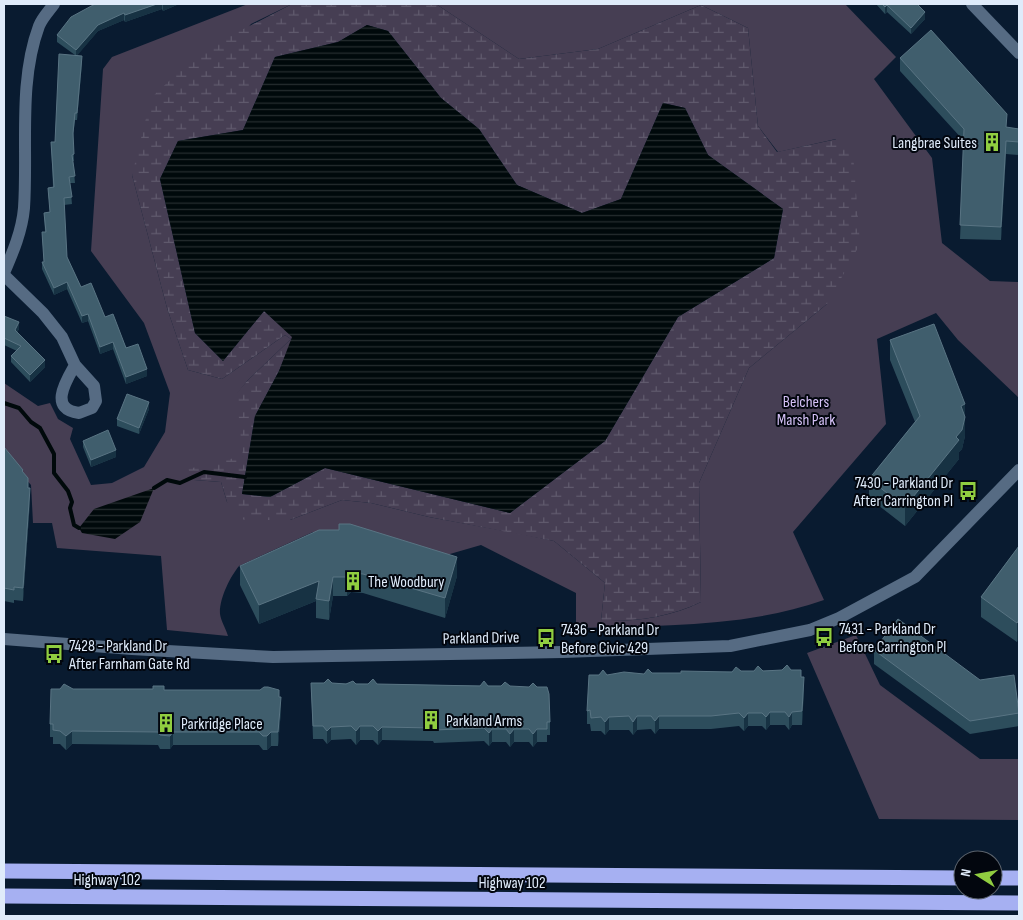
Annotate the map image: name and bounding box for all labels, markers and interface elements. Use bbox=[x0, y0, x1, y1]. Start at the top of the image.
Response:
building icon: Langbrae Suites bbox=[981, 131, 1003, 153]
place label: Langbrae Suites bbox=[892, 134, 977, 153]
park label: Belchers Marsh Park bbox=[777, 393, 835, 430]
place label: 7430 - Parkland Dr After Carrington Pl bbox=[853, 474, 953, 511]
bus stop icon: 7430 - Parkland Dr After Carrington Pl bbox=[957, 480, 979, 502]
building icon: The Woodbury bbox=[342, 570, 364, 592]
place label: The Woodbury bbox=[368, 573, 445, 592]
place label: 7431 - Parkland Dr Before Carrington Pl bbox=[839, 620, 946, 657]
place label: 7436 - Parkland Dr Before Civic 429 bbox=[561, 621, 659, 658]
bus stop icon: 7431 - Parkland Dr Before Carrington Pl bbox=[813, 626, 835, 648]
bus stop icon: 7436 - Parkland Dr Before Civic 429 bbox=[535, 627, 557, 649]
street label: Parkland Drive bbox=[443, 628, 519, 649]
place label: 7428 - Parkland Dr After Farnham Gate Rd bbox=[68, 637, 190, 674]
bus stop icon: 7428 - Parkland Dr After Farnham Gate Rd bbox=[43, 643, 65, 665]
building icon: Parkland Arms bbox=[420, 709, 442, 731]
building icon: Parkridge Place bbox=[155, 712, 177, 734]
place label: Parkland Arms bbox=[446, 712, 523, 731]
place label: Parkridge Place bbox=[181, 715, 263, 734]
north arrow bbox=[953, 850, 1003, 900]
text: N bbox=[957, 867, 975, 878]
street label: Highway 102 bbox=[73, 871, 141, 890]
street label: Highway 102 bbox=[478, 874, 546, 893]

